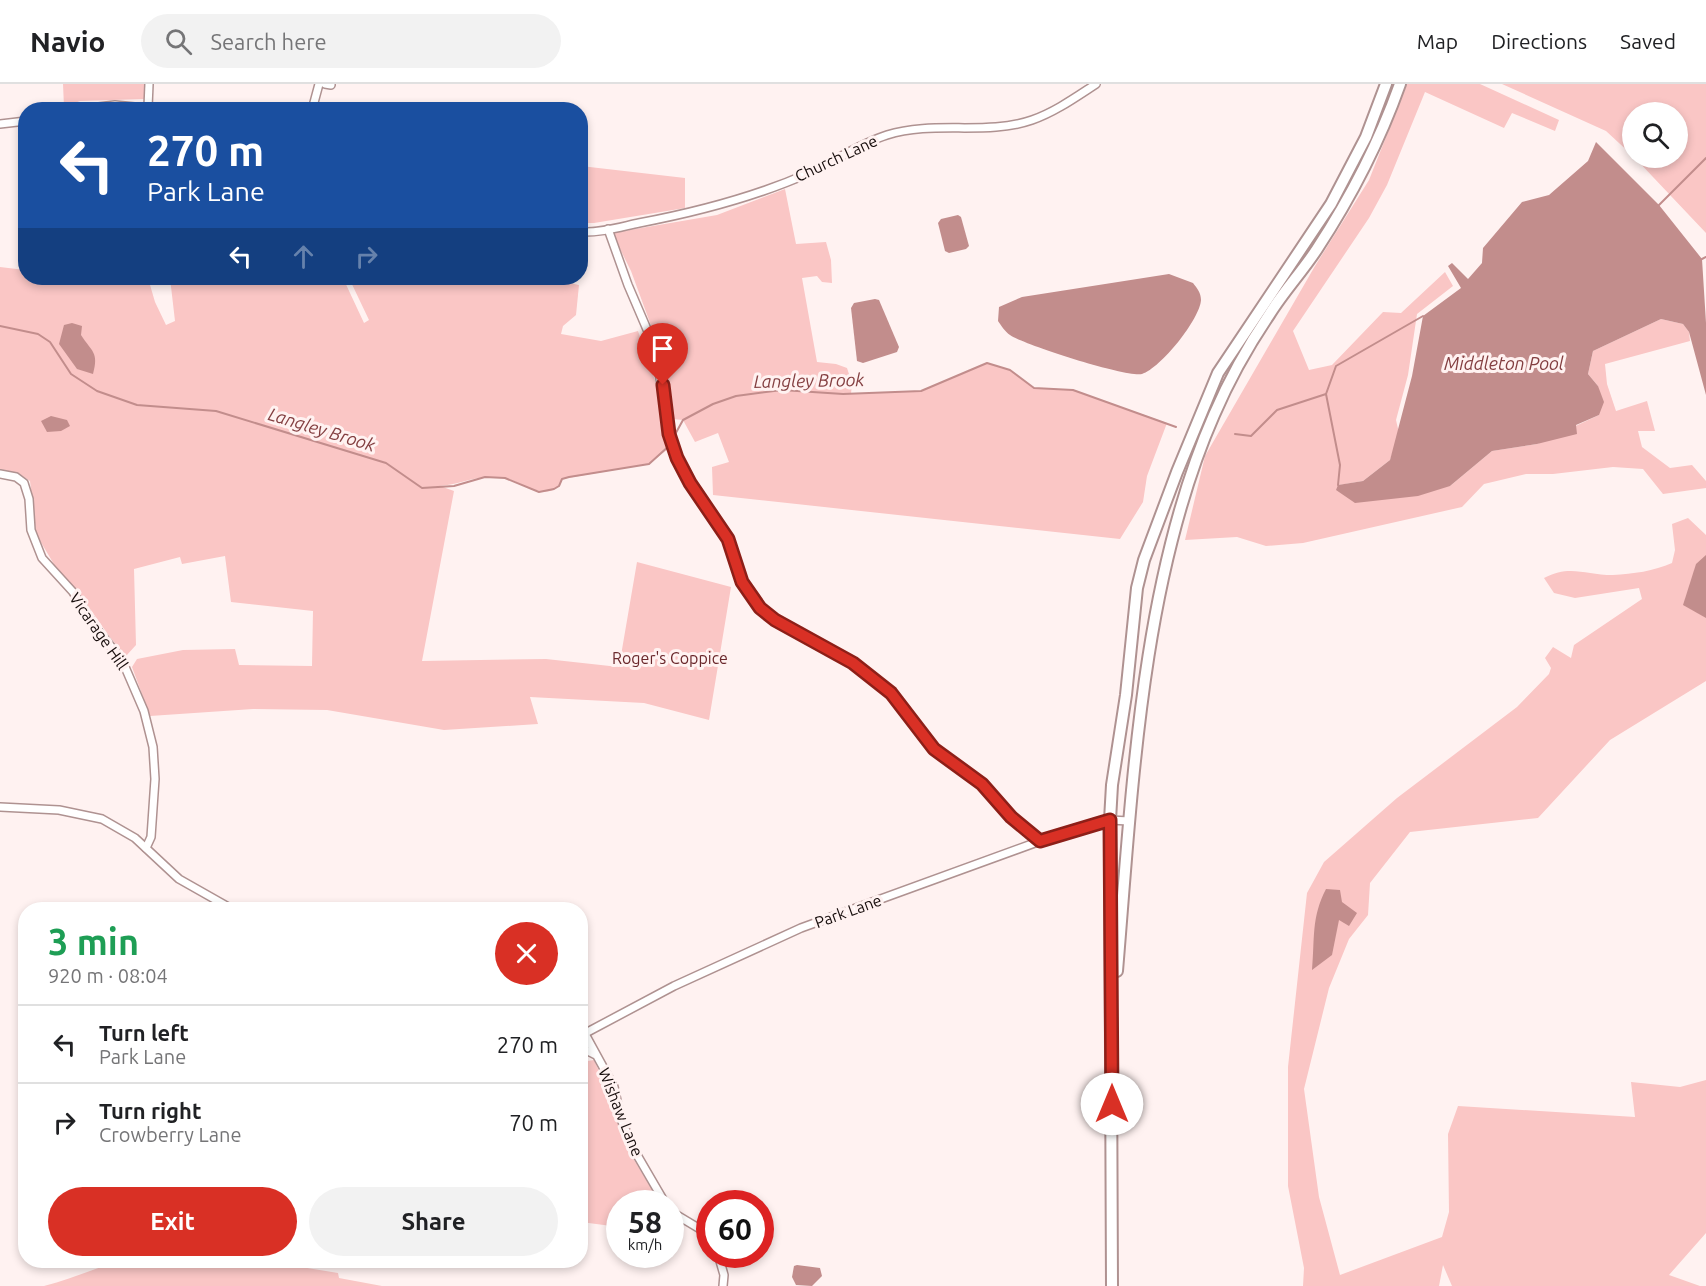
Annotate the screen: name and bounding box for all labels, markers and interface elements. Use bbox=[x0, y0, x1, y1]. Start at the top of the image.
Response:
search box bbox=[141, 14, 561, 68]
icon: search bbox=[162, 25, 195, 58]
text: Navio bbox=[30, 26, 105, 57]
text: Search here bbox=[210, 29, 327, 54]
text: Map bbox=[1417, 29, 1458, 53]
text: Directions bbox=[1491, 29, 1587, 53]
text: Saved bbox=[1620, 29, 1676, 53]
map controls bbox=[1622, 102, 1688, 168]
button: search bbox=[1622, 102, 1688, 168]
icon: left bbox=[48, 126, 126, 204]
text: 270 m bbox=[147, 127, 264, 174]
street label: Church Lane bbox=[792, 131, 880, 185]
text: Park Lane bbox=[147, 176, 265, 206]
icon: left bbox=[224, 240, 257, 273]
icon: ahead bbox=[287, 240, 320, 273]
icon: right bbox=[350, 240, 383, 273]
pin bbox=[637, 323, 688, 385]
icon: arrive bbox=[646, 332, 679, 365]
water label: Middleton Pool bbox=[1444, 353, 1564, 373]
water label: Langley Brook bbox=[753, 369, 865, 391]
water label: Langley Brook bbox=[266, 403, 379, 455]
street label: Vicarage Hill bbox=[66, 589, 132, 673]
park label: Roger's Coppice bbox=[612, 649, 728, 667]
street label: Park Lane bbox=[812, 891, 884, 931]
text: 3 min bbox=[48, 921, 139, 962]
button: close bbox=[495, 922, 558, 985]
text: 920 m · 08:04 bbox=[48, 964, 168, 987]
text: Turn left bbox=[99, 1020, 189, 1045]
icon: left bbox=[48, 1028, 81, 1061]
text: 270 m bbox=[497, 1032, 558, 1057]
text: Park Lane bbox=[99, 1045, 186, 1068]
street label: Wishaw Lane bbox=[595, 1065, 647, 1159]
position arrow bbox=[1080, 1072, 1144, 1136]
text: Turn right bbox=[99, 1098, 201, 1123]
icon: right bbox=[48, 1106, 81, 1139]
text: 70 m bbox=[509, 1110, 558, 1135]
text: Crowberry Lane bbox=[99, 1123, 242, 1146]
button: Exit bbox=[48, 1187, 297, 1256]
button: Share bbox=[309, 1187, 558, 1256]
speed limit sign: 60 bbox=[696, 1190, 774, 1268]
text: 58 bbox=[628, 1205, 662, 1239]
text: km/h bbox=[628, 1236, 662, 1253]

